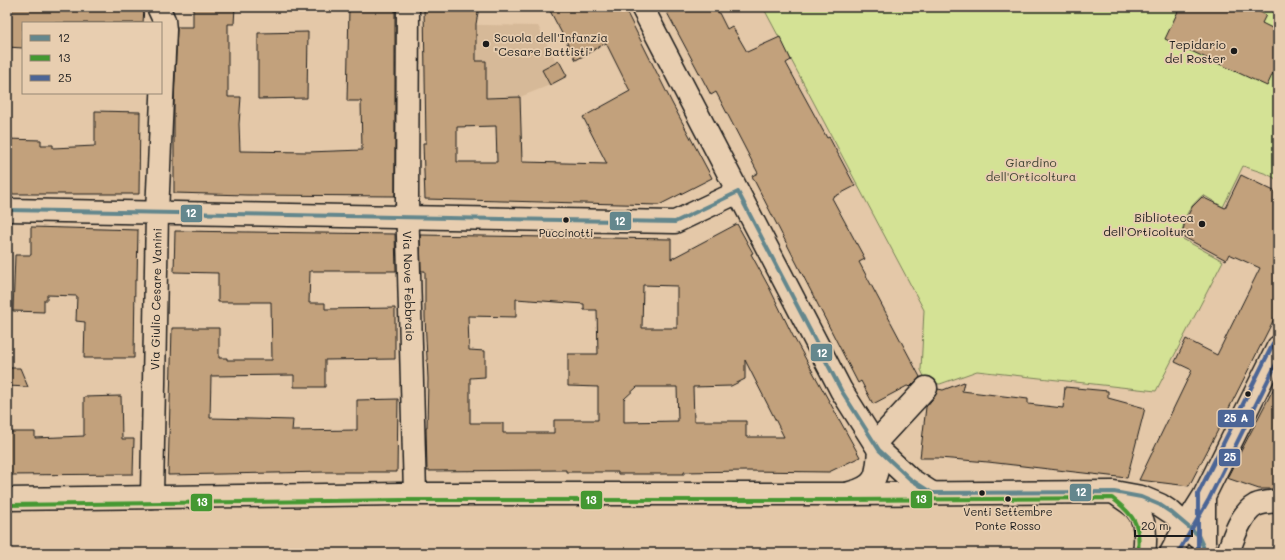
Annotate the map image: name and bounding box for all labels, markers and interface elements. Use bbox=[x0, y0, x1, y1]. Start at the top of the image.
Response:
legend bbox=[22, 22, 162, 94]
text: 12 bbox=[58, 29, 70, 45]
place label: Scuola dell'Infanzia "Cesare Battisti" bbox=[494, 29, 608, 59]
place label: Tepidario del Roster bbox=[1165, 36, 1226, 66]
marker: Scuola dell'Infanzia "Cesare Battisti" bbox=[481, 39, 491, 49]
marker: Tepidario del Roster bbox=[1229, 46, 1239, 56]
text: 13 bbox=[58, 49, 70, 65]
text: 25 bbox=[58, 69, 72, 85]
park label: Giardino dell'Orticoltura bbox=[986, 154, 1076, 184]
line badge: 12 bbox=[180, 204, 203, 223]
text: 12 bbox=[185, 205, 197, 220]
place label: Biblioteca dell'Orticoltura bbox=[1103, 209, 1194, 239]
line badge: 12 bbox=[609, 211, 632, 231]
text: 12 bbox=[614, 213, 626, 228]
marker: Puccinotti bbox=[561, 215, 571, 225]
marker: Biblioteca dell'Orticoltura bbox=[1197, 219, 1207, 229]
place label: Puccinotti bbox=[539, 225, 593, 240]
street label: Via Giulio Cesare Vanini bbox=[146, 228, 165, 370]
street label: Via Nove Febbraio bbox=[400, 231, 419, 341]
line badge: 12 bbox=[810, 343, 833, 362]
text: 12 bbox=[816, 345, 828, 360]
unlabelled marker bbox=[1243, 389, 1253, 399]
line badge: 25 A bbox=[1217, 409, 1255, 428]
text: 25 A bbox=[1224, 410, 1248, 425]
line badge: 25 bbox=[1218, 448, 1241, 467]
text: 25 bbox=[1224, 449, 1237, 464]
line badge: 12 bbox=[1069, 483, 1092, 502]
text: 12 bbox=[1075, 484, 1087, 499]
unlabelled marker bbox=[977, 488, 987, 498]
line badge: 13 bbox=[580, 490, 603, 510]
line badge: 13 bbox=[910, 490, 933, 509]
text: 13 bbox=[915, 491, 927, 506]
text: 13 bbox=[585, 492, 597, 507]
line badge: 13 bbox=[190, 493, 213, 512]
text: 13 bbox=[196, 494, 208, 509]
marker: Venti Settembre Ponte Rosso bbox=[1003, 494, 1013, 504]
place label: Venti Settembre Ponte Rosso bbox=[963, 504, 1053, 533]
scale bar bbox=[1135, 512, 1192, 538]
text: 20 m bbox=[1141, 517, 1169, 533]

